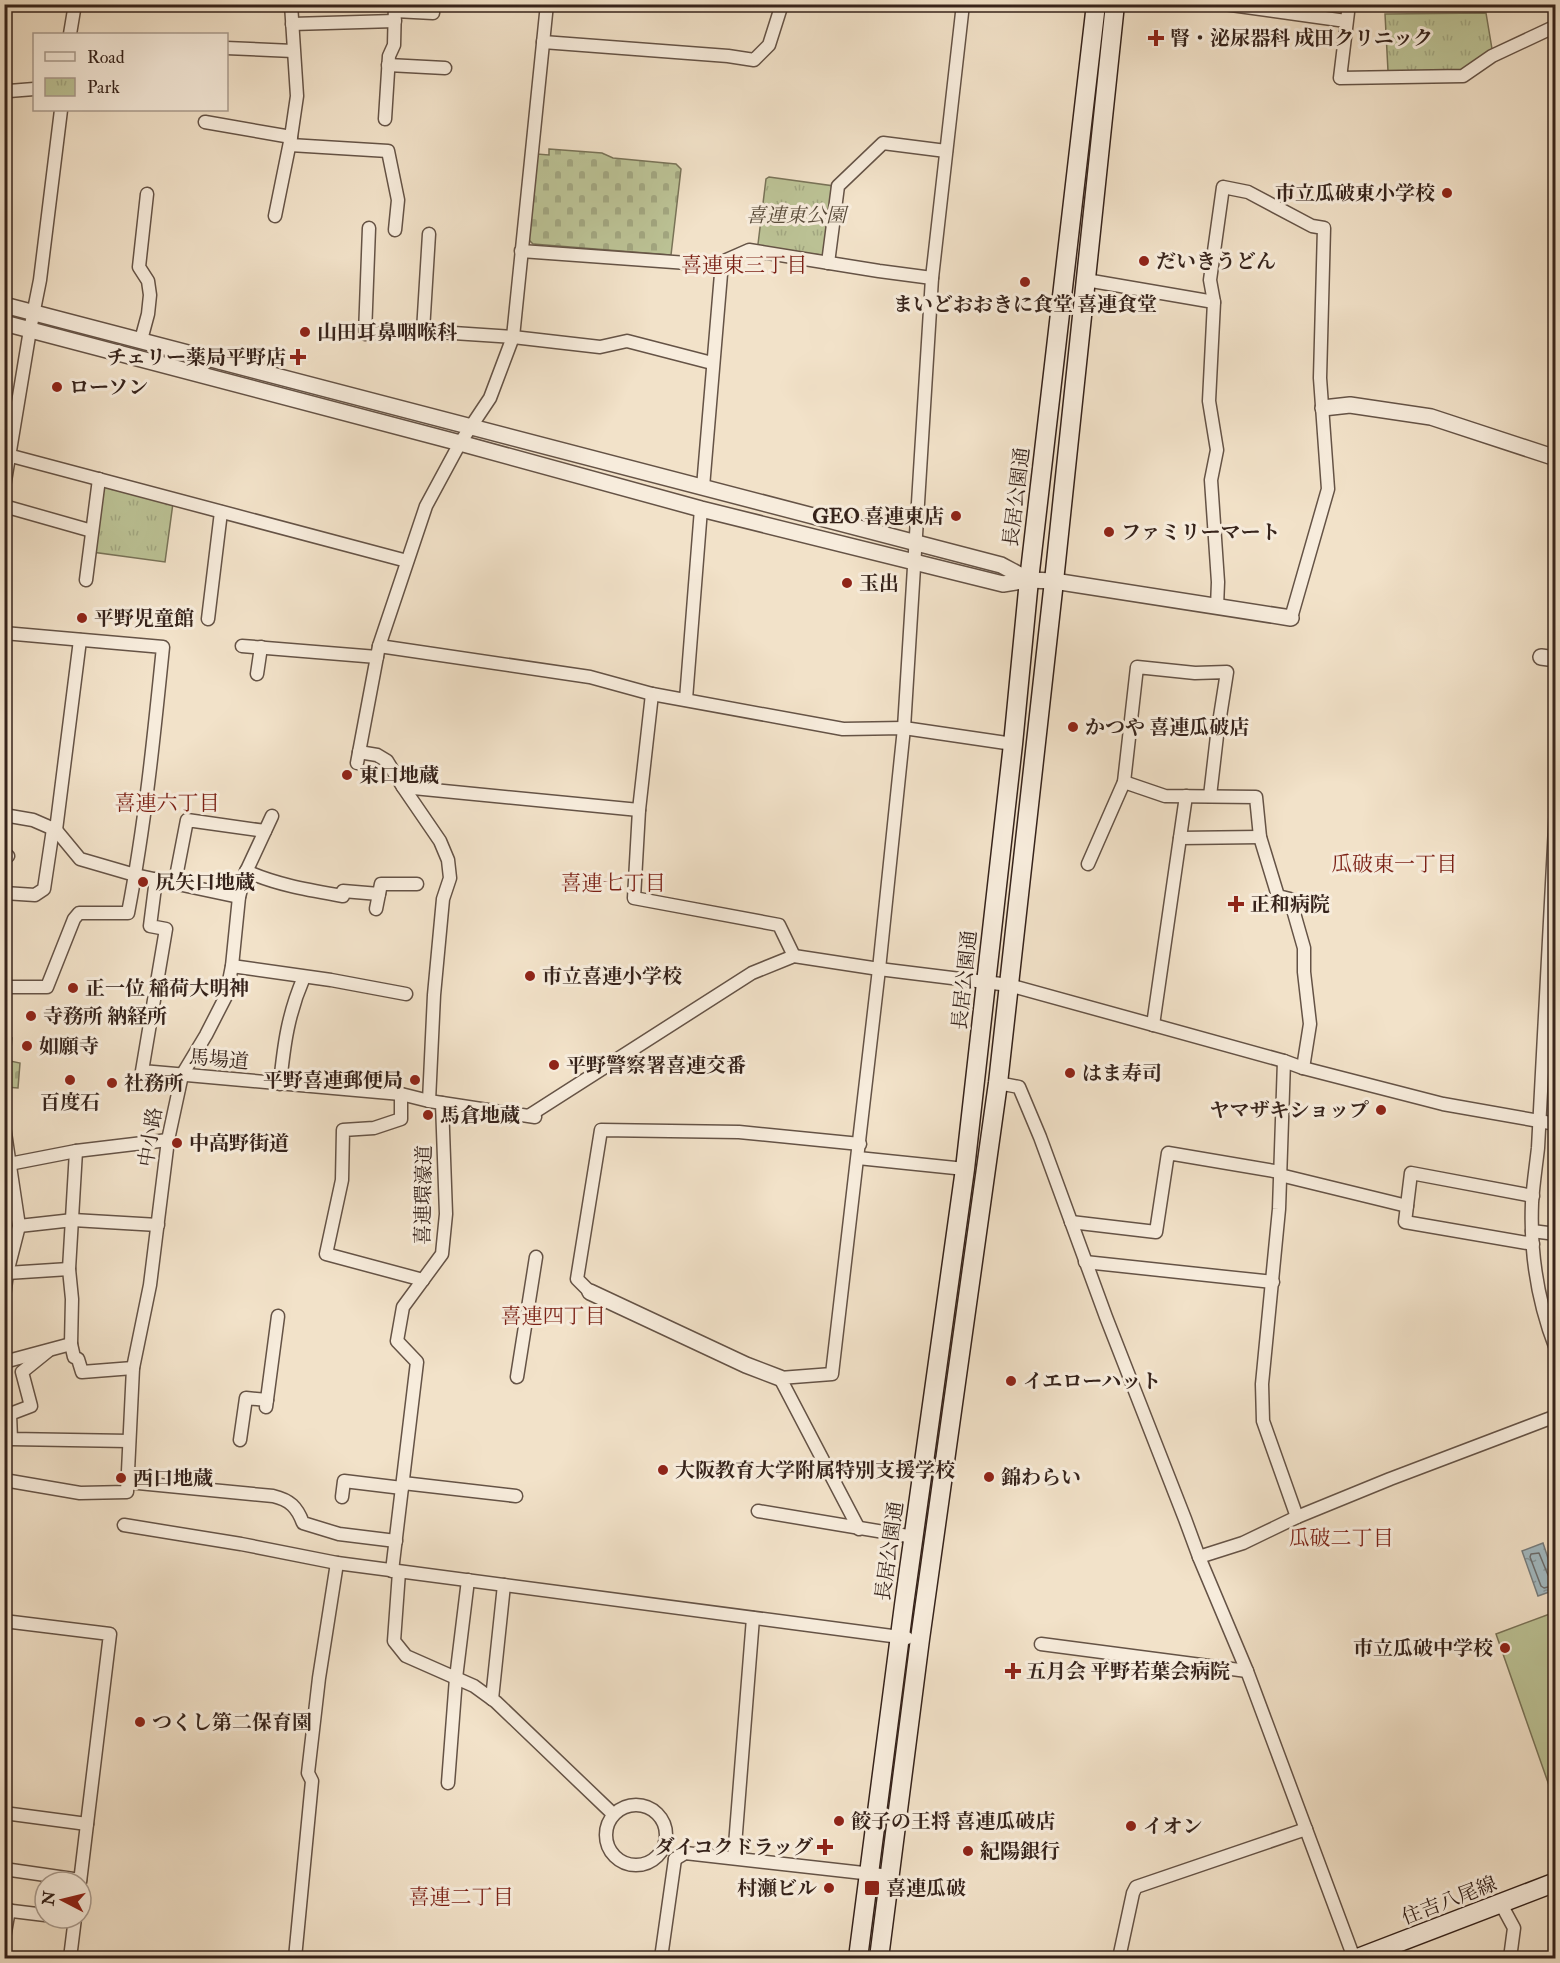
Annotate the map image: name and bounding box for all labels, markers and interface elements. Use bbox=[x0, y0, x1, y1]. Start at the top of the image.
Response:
place label: 腎・泌尿器科 成田クリニック bbox=[1170, 26, 1433, 51]
marker: 腎・泌尿器科 成田クリニック bbox=[1147, 29, 1165, 47]
legend bbox=[33, 33, 228, 111]
text: Road bbox=[87, 46, 125, 69]
text: Park bbox=[87, 76, 120, 99]
place label: 市立瓜破東小学校 bbox=[1275, 181, 1435, 206]
marker: 市立瓜破東小学校 bbox=[1440, 186, 1454, 200]
park label: 喜連東公園 bbox=[746, 203, 849, 228]
place label: だいきうどん bbox=[1156, 249, 1276, 274]
district label: 喜連東三丁目 bbox=[681, 252, 807, 279]
marker: だいきうどん bbox=[1137, 254, 1151, 268]
marker: まいどおおきに食堂 喜連食堂 bbox=[1018, 275, 1032, 289]
place label: まいどおおきに食堂 喜連食堂 bbox=[893, 292, 1157, 317]
place label: 山田耳鼻咽喉科 bbox=[317, 320, 457, 345]
marker: 山田耳鼻咽喉科 bbox=[298, 325, 312, 339]
place label: チェリー薬局平野店 bbox=[107, 345, 286, 370]
marker: チェリー薬局平野店 bbox=[291, 350, 305, 364]
place label: ローソン bbox=[69, 375, 148, 400]
marker: ローソン bbox=[50, 380, 64, 394]
street label: 長居公園通 bbox=[998, 446, 1035, 548]
place label: GEO 喜連東店 bbox=[812, 504, 944, 529]
marker: GEO 喜連東店 bbox=[949, 509, 963, 523]
place label: ファミリーマート bbox=[1121, 520, 1281, 545]
marker: ファミリーマート bbox=[1102, 525, 1116, 539]
place label: 玉出 bbox=[859, 571, 899, 596]
marker: 玉出 bbox=[840, 576, 854, 590]
place label: 平野児童館 bbox=[94, 606, 194, 631]
marker: 平野児童館 bbox=[75, 611, 89, 625]
place label: かつや 喜連瓜破店 bbox=[1085, 715, 1249, 740]
marker: かつや 喜連瓜破店 bbox=[1066, 720, 1080, 734]
place label: 東口地蔵 bbox=[359, 763, 439, 788]
marker: 東口地蔵 bbox=[340, 768, 354, 782]
district label: 喜連六丁目 bbox=[115, 790, 220, 817]
district label: 瓜破東一丁目 bbox=[1331, 851, 1457, 878]
place label: 尻矢口地蔵 bbox=[155, 870, 255, 895]
district label: 喜連七丁目 bbox=[561, 870, 666, 897]
marker: 尻矢口地蔵 bbox=[136, 875, 150, 889]
place label: 正和病院 bbox=[1250, 892, 1330, 917]
marker: 正和病院 bbox=[1227, 895, 1245, 913]
street label: 長居公園通 bbox=[947, 929, 982, 1031]
place label: 市立喜連小学校 bbox=[542, 964, 682, 989]
marker: 市立喜連小学校 bbox=[523, 969, 537, 983]
place label: 正一位 稲荷大明神 bbox=[85, 976, 249, 1001]
marker: 正一位 稲荷大明神 bbox=[66, 981, 80, 995]
place label: 寺務所 納経所 bbox=[43, 1004, 167, 1029]
marker: 寺務所 納経所 bbox=[24, 1009, 38, 1023]
place label: 如願寺 bbox=[39, 1034, 99, 1059]
marker: 如願寺 bbox=[20, 1039, 34, 1053]
street label: 馬場道 bbox=[188, 1044, 250, 1075]
place label: 平野警察署喜連交番 bbox=[566, 1053, 746, 1078]
marker: 平野警察署喜連交番 bbox=[547, 1058, 561, 1072]
place label: はま寿司 bbox=[1082, 1061, 1162, 1086]
marker: はま寿司 bbox=[1063, 1066, 1077, 1080]
place label: 平野喜連郵便局 bbox=[263, 1068, 403, 1093]
place label: 社務所 bbox=[124, 1071, 184, 1096]
marker: 百度石 bbox=[63, 1073, 77, 1087]
marker: 平野喜連郵便局 bbox=[408, 1073, 422, 1087]
marker: 社務所 bbox=[105, 1076, 119, 1090]
place label: 百度石 bbox=[40, 1090, 100, 1115]
place label: ヤマザキショップ bbox=[1210, 1098, 1369, 1123]
place label: 馬倉地蔵 bbox=[440, 1103, 520, 1128]
marker: ヤマザキショップ bbox=[1374, 1103, 1388, 1117]
street label: 中小路 bbox=[133, 1105, 168, 1169]
marker: 馬倉地蔵 bbox=[421, 1108, 435, 1122]
place label: 中高野街道 bbox=[189, 1131, 289, 1156]
marker: 中高野街道 bbox=[170, 1136, 184, 1150]
street label: 喜連環濠道 bbox=[410, 1145, 437, 1245]
district label: 喜連四丁目 bbox=[501, 1303, 606, 1330]
place label: イエローハット bbox=[1023, 1369, 1161, 1394]
marker: イエローハット bbox=[1004, 1374, 1018, 1388]
place label: 大阪教育大学附属特別支援学校 bbox=[675, 1458, 955, 1483]
marker: 大阪教育大学附属特別支援学校 bbox=[656, 1463, 670, 1477]
place label: 錦わらい bbox=[1001, 1465, 1081, 1490]
place label: 西口地蔵 bbox=[133, 1466, 213, 1491]
marker: 錦わらい bbox=[982, 1470, 996, 1484]
marker: 西口地蔵 bbox=[114, 1471, 128, 1485]
street label: 長居公園通 bbox=[870, 1500, 909, 1602]
district label: 瓜破二丁目 bbox=[1289, 1525, 1394, 1552]
place label: 市立瓜破中学校 bbox=[1353, 1636, 1493, 1661]
marker: 市立瓜破中学校 bbox=[1498, 1641, 1512, 1655]
place label: 五月会 平野若葉会病院 bbox=[1026, 1659, 1230, 1684]
marker: 五月会 平野若葉会病院 bbox=[1004, 1662, 1022, 1680]
place label: つくし第二保育園 bbox=[152, 1710, 312, 1735]
marker: つくし第二保育園 bbox=[133, 1715, 147, 1729]
place label: 餃子の王将 喜連瓜破店 bbox=[851, 1809, 1055, 1834]
marker: 餃子の王将 喜連瓜破店 bbox=[832, 1814, 846, 1828]
place label: イオン bbox=[1143, 1814, 1202, 1839]
marker: イオン bbox=[1124, 1819, 1138, 1833]
place label: ダイコクドラッグ bbox=[655, 1835, 813, 1860]
place label: 紀陽銀行 bbox=[980, 1839, 1060, 1864]
marker: ダイコクドラッグ bbox=[818, 1840, 832, 1854]
marker: 紀陽銀行 bbox=[961, 1844, 975, 1858]
north arrow bbox=[33, 1870, 93, 1930]
street label: 住吉八尾線 bbox=[1398, 1871, 1500, 1930]
place label: 村瀬ビル bbox=[737, 1876, 817, 1901]
place label: 喜連瓜破 bbox=[886, 1876, 966, 1901]
marker: 喜連瓜破 bbox=[863, 1879, 881, 1897]
marker: 村瀬ビル bbox=[822, 1881, 836, 1895]
district label: 喜連二丁目 bbox=[409, 1884, 514, 1911]
text: N bbox=[38, 1889, 60, 1908]

